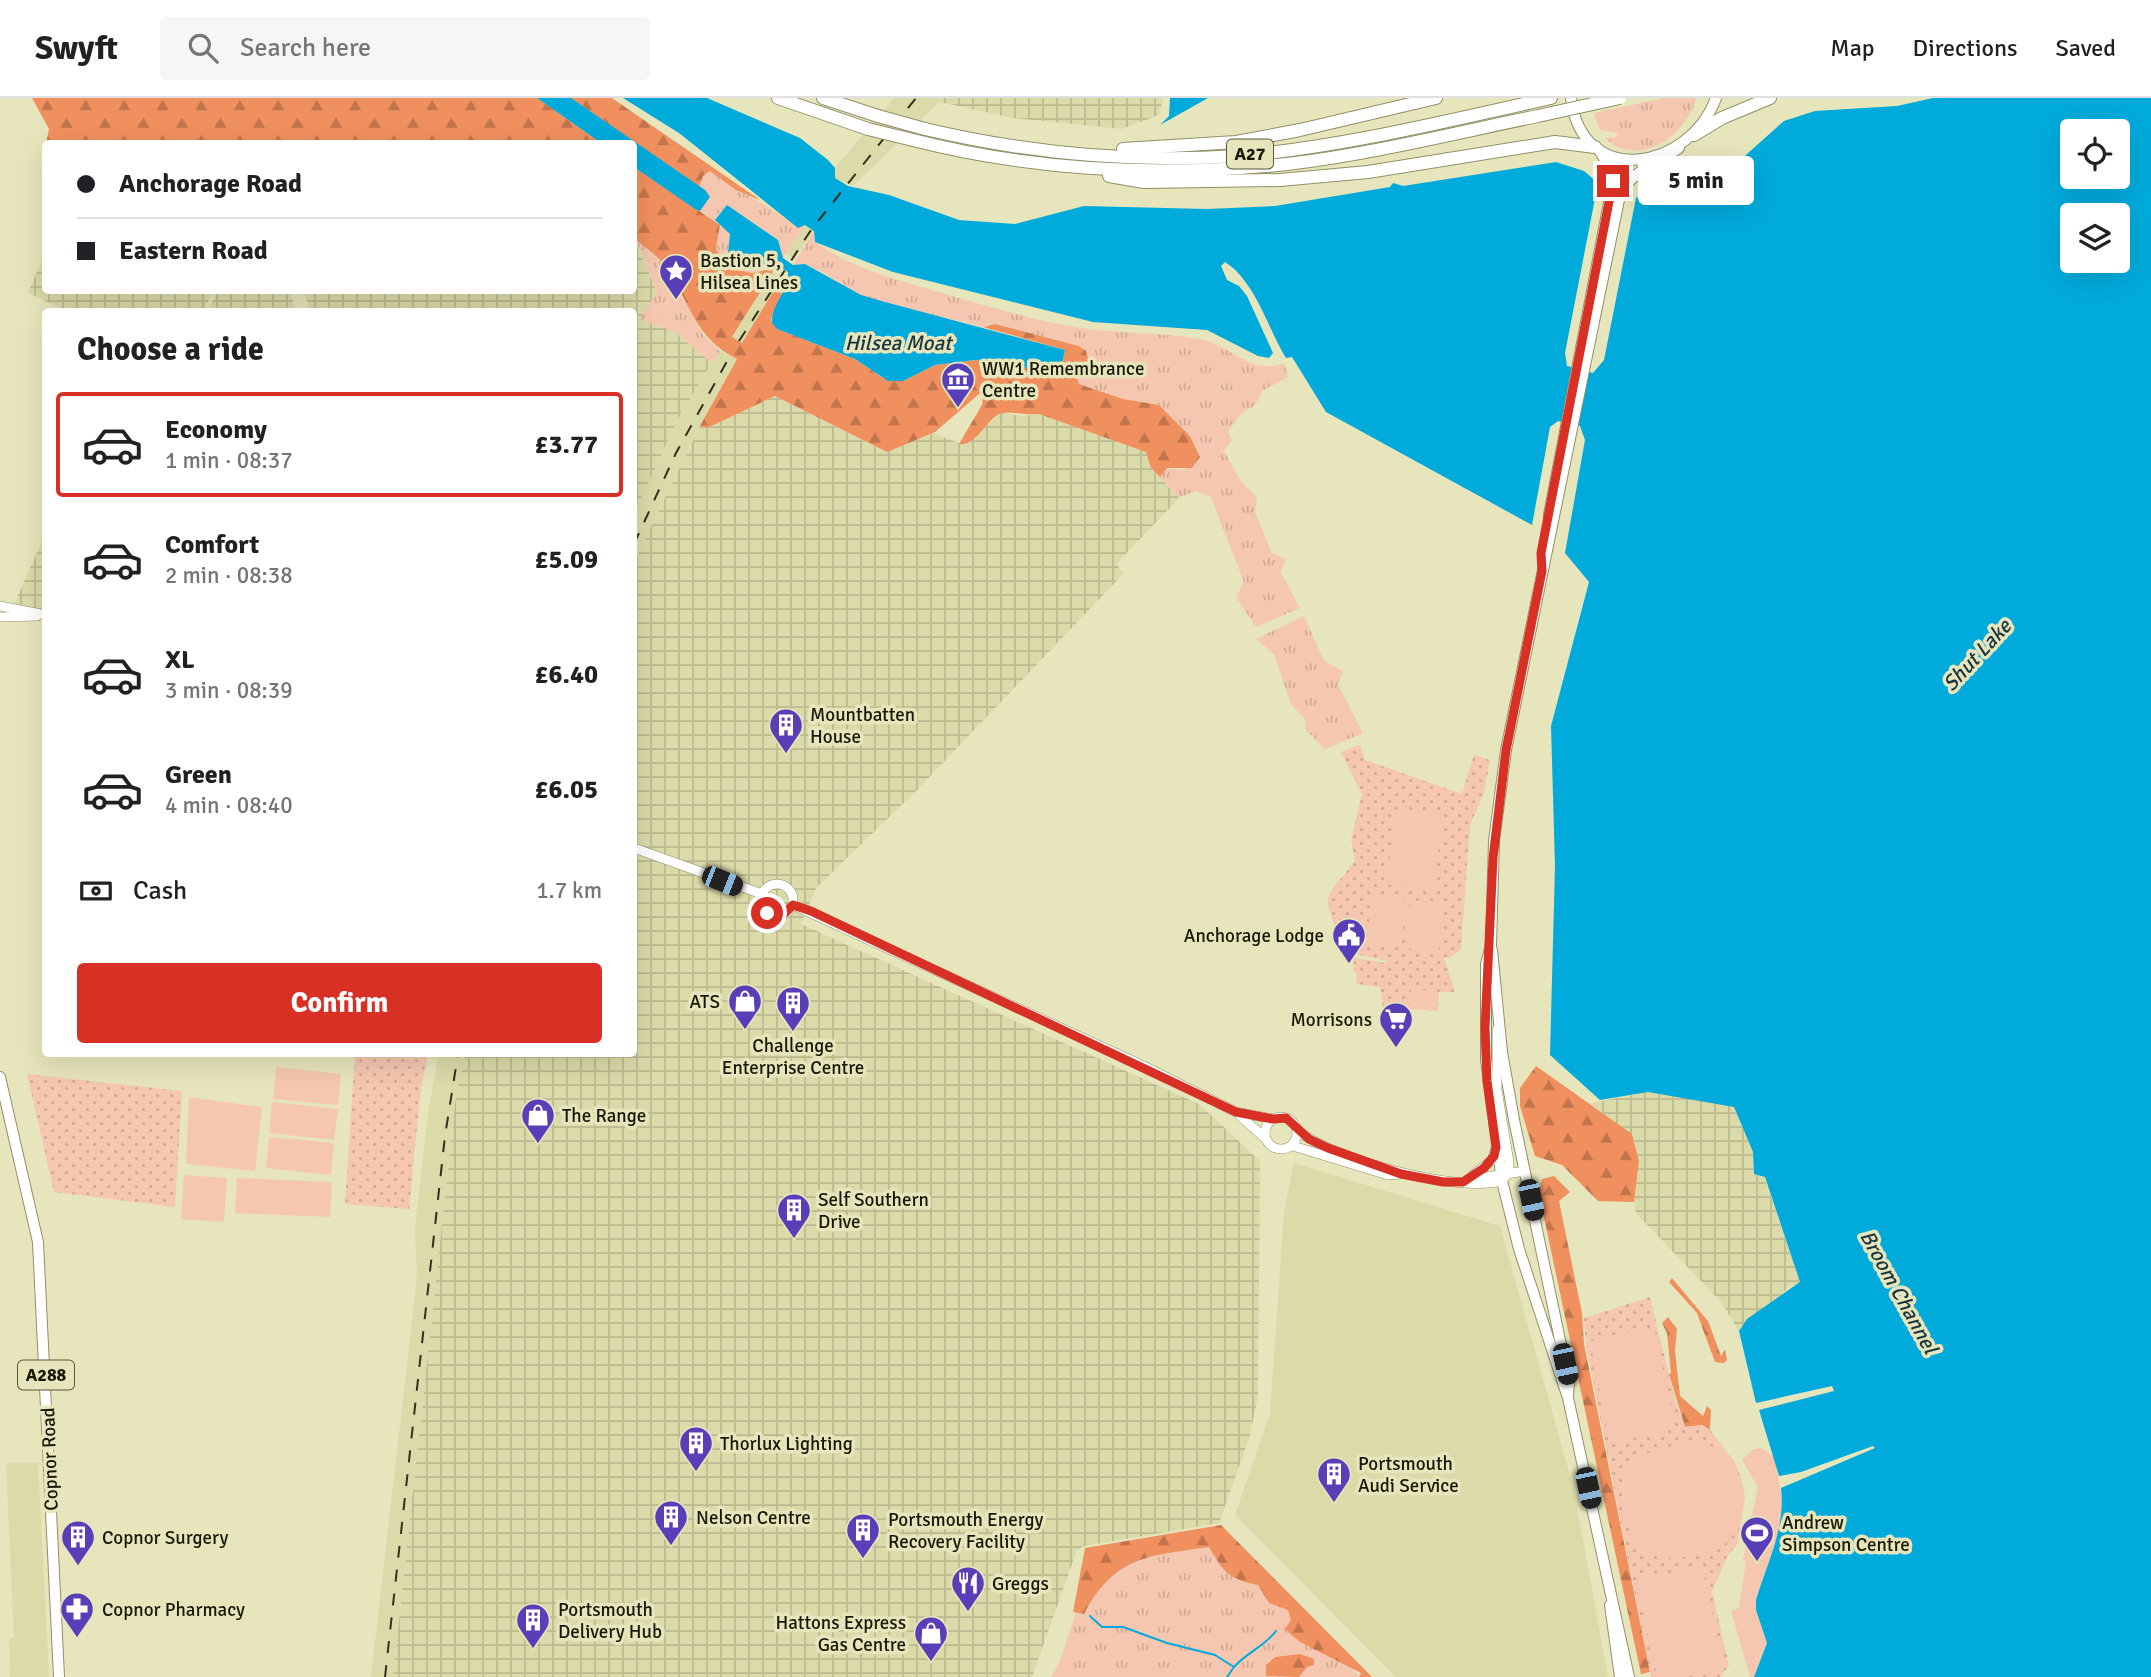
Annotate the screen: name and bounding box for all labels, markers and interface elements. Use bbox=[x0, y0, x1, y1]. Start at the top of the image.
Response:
search box bbox=[160, 17, 650, 80]
text: Swyft bbox=[35, 28, 118, 69]
icon: search bbox=[184, 29, 222, 67]
text: Search here bbox=[240, 32, 371, 64]
text: Map bbox=[1830, 33, 1875, 63]
text: Directions bbox=[1913, 33, 2018, 63]
text: Saved bbox=[2056, 33, 2116, 63]
map controls bbox=[2060, 119, 2130, 273]
button: locate bbox=[2060, 119, 2130, 189]
road number: A27 bbox=[1227, 140, 1273, 168]
callout: 5 min bbox=[1638, 156, 1753, 206]
route end bbox=[1597, 165, 1629, 197]
text: 5 min bbox=[1668, 166, 1724, 195]
text: Anchorage Road bbox=[119, 168, 302, 200]
button: layers bbox=[2060, 203, 2130, 273]
text: Eastern Road bbox=[119, 235, 268, 267]
place label: Bastion 5, Hilsea Lines bbox=[700, 249, 798, 295]
place icon: Bastion 5, Hilsea Lines bbox=[657, 252, 695, 301]
text: Choose a ride bbox=[77, 330, 264, 369]
water label: Hilsea Moat bbox=[845, 330, 954, 356]
place label: WW1 Remembrance Centre bbox=[982, 357, 1144, 403]
museum icon: WW1 Remembrance Centre bbox=[939, 360, 977, 409]
icon: car bbox=[81, 413, 144, 476]
text: Economy bbox=[165, 414, 267, 446]
text: £3.77 bbox=[534, 429, 598, 461]
text: 1 min · 08:37 bbox=[165, 446, 293, 475]
icon: car bbox=[81, 528, 144, 591]
text: Comfort bbox=[165, 529, 259, 561]
text: £5.09 bbox=[534, 544, 598, 576]
text: 2 min · 08:38 bbox=[165, 561, 293, 590]
water label: Shut Lake bbox=[1937, 613, 2018, 696]
icon: car bbox=[81, 643, 144, 706]
text: XL bbox=[165, 644, 195, 676]
text: £6.40 bbox=[534, 659, 598, 691]
text: 3 min · 08:39 bbox=[165, 676, 293, 705]
place label: Mountbatten House bbox=[810, 703, 915, 749]
building icon: Mountbatten House bbox=[767, 706, 805, 755]
icon: car bbox=[81, 758, 144, 821]
text: Green bbox=[165, 759, 232, 791]
text: £6.05 bbox=[534, 774, 598, 806]
text: 4 min · 08:40 bbox=[165, 791, 293, 820]
car bbox=[699, 863, 746, 899]
icon: cash bbox=[77, 872, 115, 910]
text: Cash bbox=[133, 875, 187, 907]
text: 1.7 km bbox=[536, 876, 602, 905]
route start bbox=[751, 897, 783, 929]
public building icon: Anchorage Lodge bbox=[1330, 916, 1368, 965]
place label: Anchorage Lodge bbox=[1184, 924, 1324, 948]
button: Confirm bbox=[77, 963, 602, 1043]
shop icon: ATS bbox=[726, 982, 764, 1031]
building icon: Challenge Enterprise Centre bbox=[774, 984, 812, 1033]
place label: ATS bbox=[690, 990, 720, 1014]
supermarket icon: Morrisons bbox=[1377, 1000, 1415, 1049]
place label: Morrisons bbox=[1290, 1008, 1372, 1032]
place label: Challenge Enterprise Centre bbox=[722, 1034, 864, 1080]
shop icon: The Range bbox=[519, 1096, 557, 1145]
place label: The Range bbox=[562, 1104, 646, 1128]
car bbox=[1517, 1177, 1546, 1223]
place label: Self Southern Drive bbox=[818, 1188, 929, 1234]
building icon: Self Southern Drive bbox=[775, 1191, 813, 1240]
water label: Broom Channel bbox=[1854, 1226, 1945, 1360]
car bbox=[1551, 1341, 1580, 1387]
road number: A288 bbox=[18, 1360, 74, 1390]
street label: Copnor Road bbox=[36, 1407, 64, 1511]
building icon: Thorlux Lighting bbox=[677, 1424, 715, 1473]
place label: Thorlux Lighting bbox=[720, 1432, 853, 1456]
place label: Portsmouth Audi Service bbox=[1358, 1452, 1459, 1498]
building icon: Portsmouth Audi Service bbox=[1315, 1455, 1353, 1504]
car bbox=[1574, 1465, 1603, 1511]
building icon: Nelson Centre bbox=[652, 1498, 690, 1547]
place label: Nelson Centre bbox=[696, 1506, 811, 1530]
place label: Portsmouth Energy Recovery Facility bbox=[888, 1508, 1044, 1554]
building icon: Portsmouth Energy Recovery Facility bbox=[844, 1511, 882, 1560]
place label: Andrew Simpson Centre bbox=[1782, 1511, 1910, 1557]
sports icon: Andrew Simpson Centre bbox=[1738, 1514, 1776, 1563]
building icon: Copnor Surgery bbox=[59, 1518, 97, 1567]
place label: Copnor Surgery bbox=[102, 1526, 228, 1550]
restaurant icon: Greggs bbox=[949, 1564, 987, 1613]
place label: Greggs bbox=[992, 1572, 1049, 1596]
pharmacy icon: Copnor Pharmacy bbox=[58, 1590, 96, 1639]
place label: Copnor Pharmacy bbox=[102, 1598, 245, 1622]
place label: Portsmouth Delivery Hub bbox=[558, 1598, 662, 1644]
building icon: Portsmouth Delivery Hub bbox=[514, 1601, 552, 1650]
place label: Hattons Express Gas Centre bbox=[776, 1611, 906, 1657]
shop icon: Hattons Express Gas Centre bbox=[912, 1614, 950, 1663]

